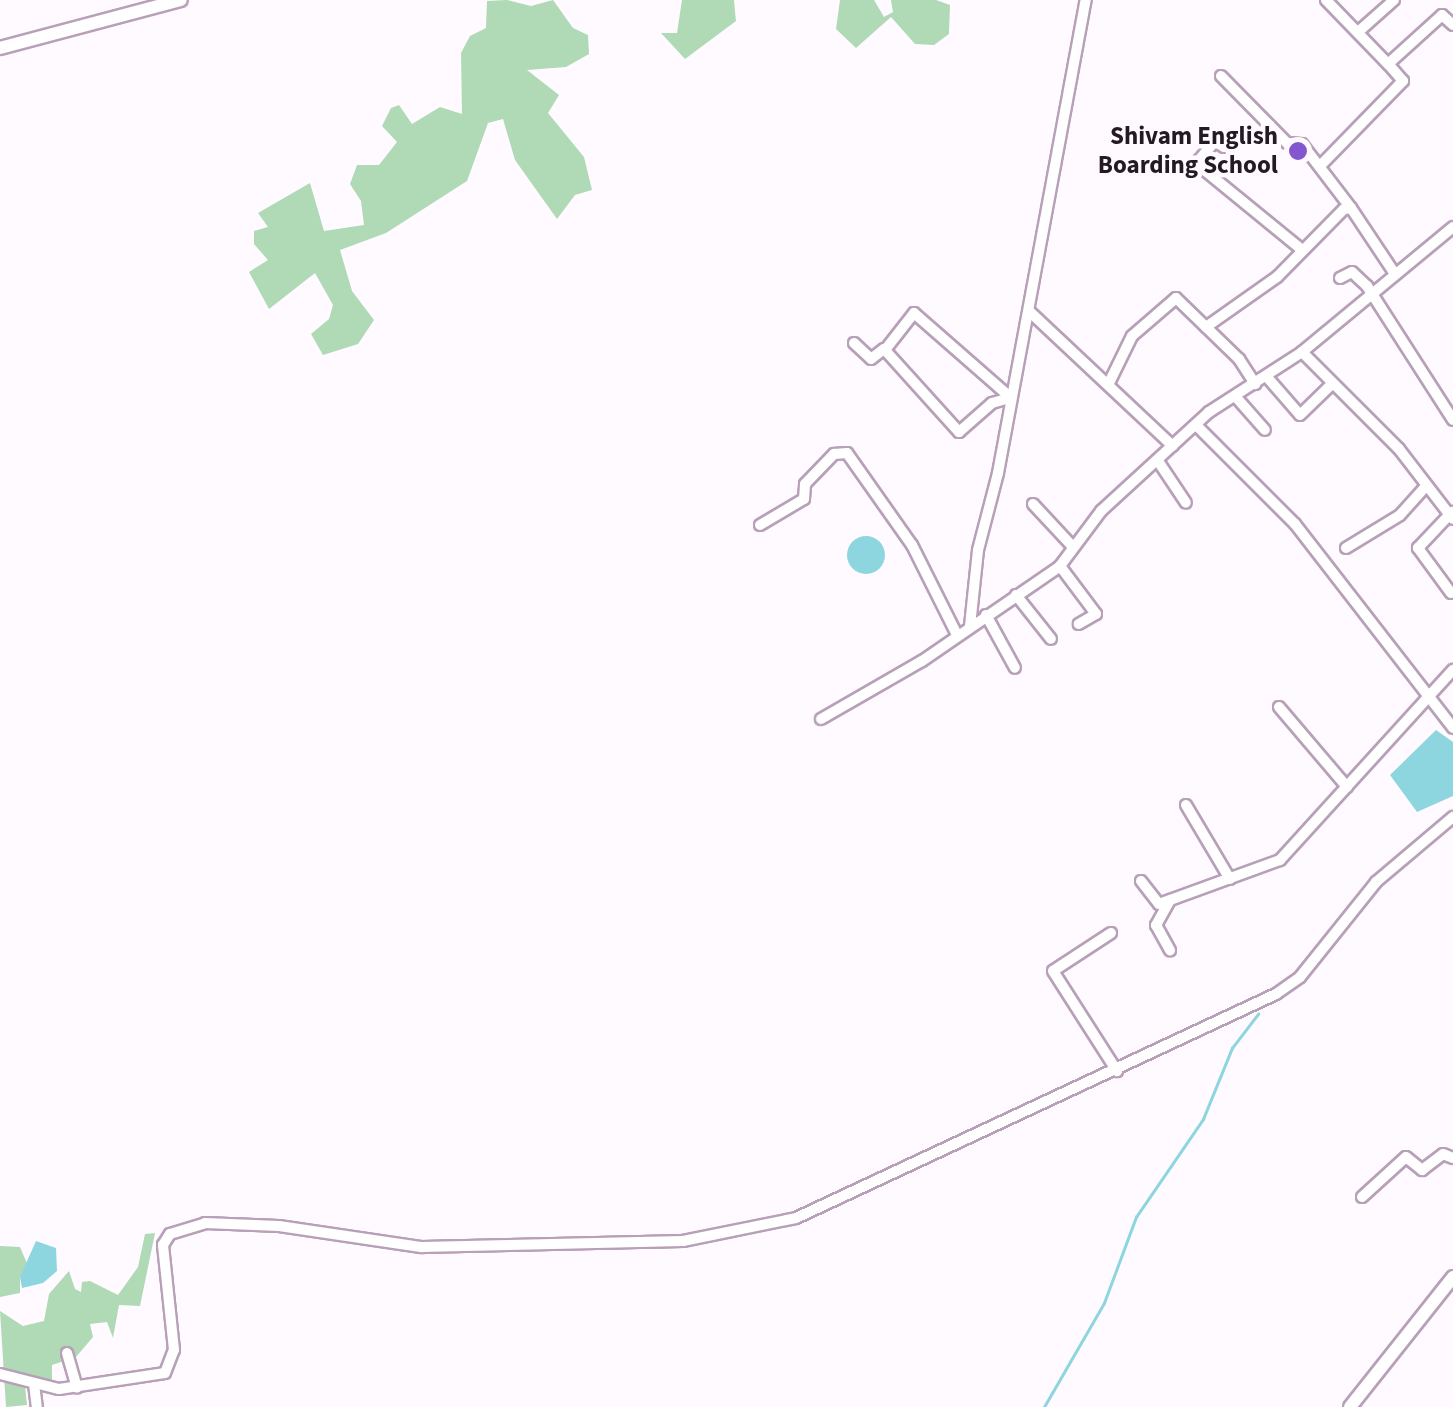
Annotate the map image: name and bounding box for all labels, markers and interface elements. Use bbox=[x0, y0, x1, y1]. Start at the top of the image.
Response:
place label: Shivam English Boarding School bbox=[1098, 122, 1278, 181]
marker: Shivam English Boarding School bbox=[1287, 140, 1309, 162]

